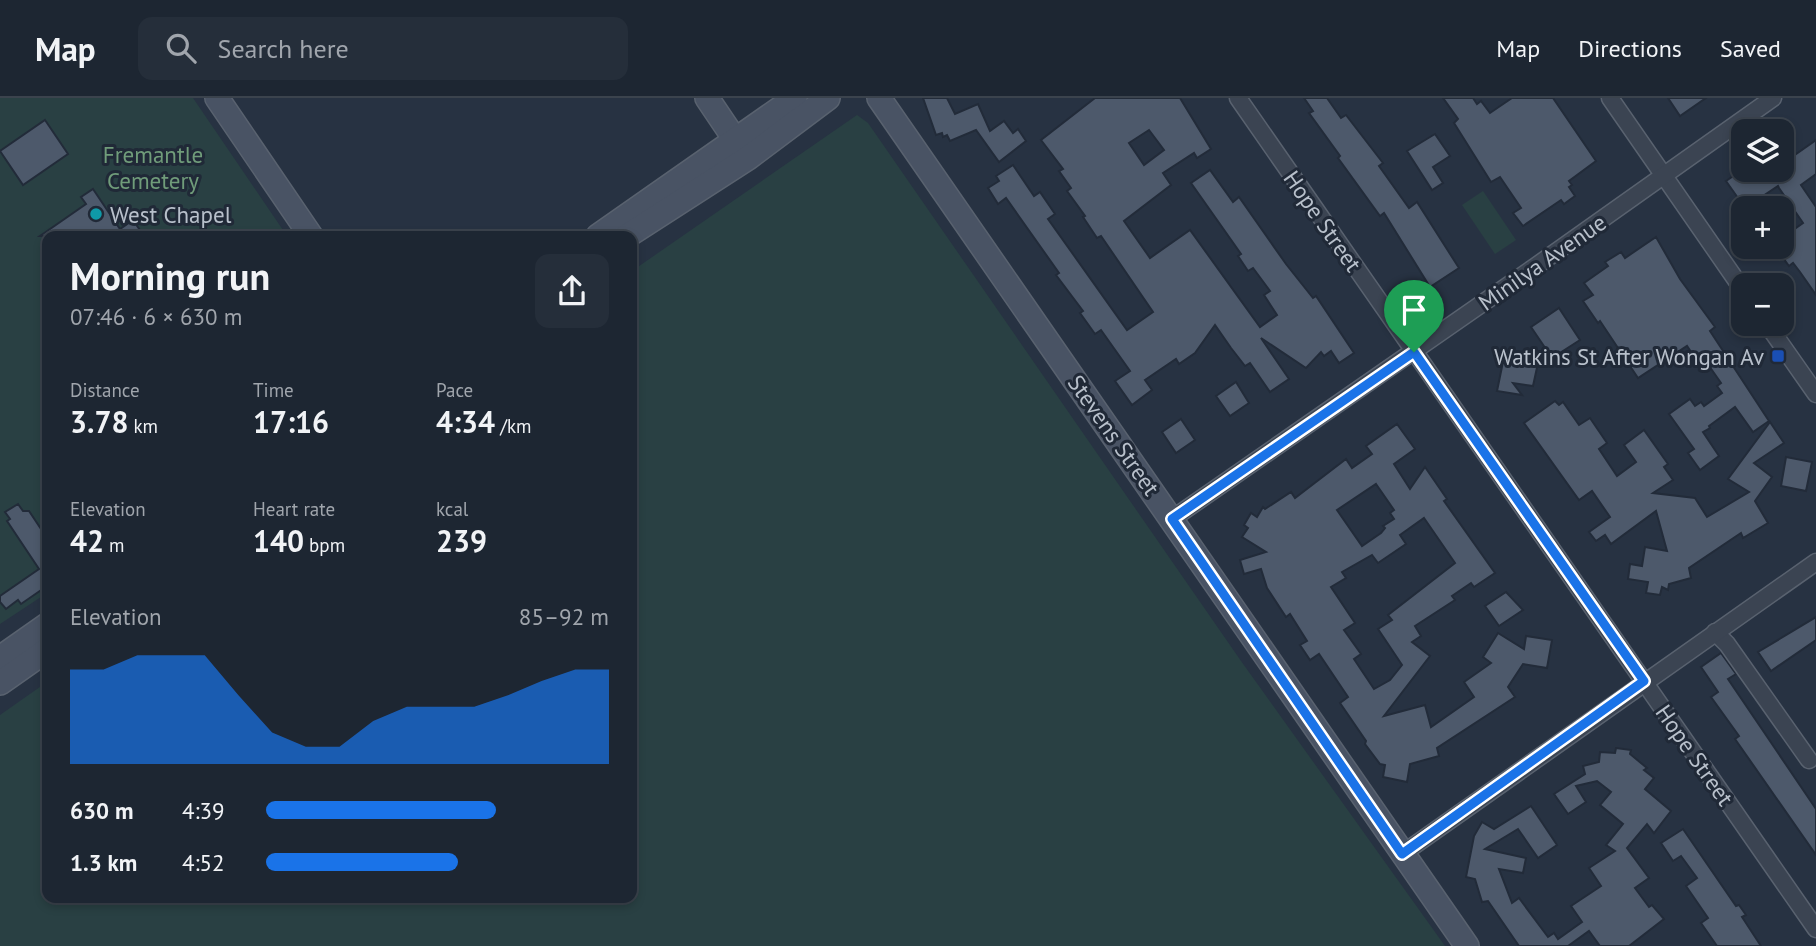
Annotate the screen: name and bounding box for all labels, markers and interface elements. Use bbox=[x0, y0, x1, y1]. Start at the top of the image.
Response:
search box bbox=[138, 17, 628, 80]
text: Map bbox=[35, 27, 96, 70]
icon: search bbox=[162, 29, 200, 67]
text: Search here bbox=[218, 32, 349, 65]
text: Map bbox=[1496, 33, 1540, 64]
text: Directions bbox=[1578, 33, 1682, 64]
text: Saved bbox=[1720, 33, 1781, 64]
map controls bbox=[1731, 119, 1794, 336]
button: layers bbox=[1731, 119, 1794, 182]
park label: Fremantle Cemetery bbox=[103, 140, 203, 195]
street label: Hope Street bbox=[1278, 165, 1368, 277]
button: + bbox=[1731, 196, 1794, 259]
place label: West Chapel bbox=[110, 200, 232, 229]
marker: West Chapel bbox=[88, 206, 104, 222]
street label: Minilya Avenue bbox=[1473, 207, 1611, 317]
text: Morning run bbox=[70, 251, 270, 300]
button: share bbox=[535, 254, 609, 328]
button: − bbox=[1731, 273, 1794, 336]
pin bbox=[1384, 280, 1444, 352]
icon: arrive bbox=[1395, 291, 1433, 329]
text: 07:46 · 6 × 630 m bbox=[70, 302, 242, 331]
place label: Watkins St After Wongan Av bbox=[1494, 342, 1764, 371]
marker: Watkins St After Wongan Av bbox=[1770, 348, 1786, 364]
street label: Stevens Street bbox=[1062, 369, 1166, 501]
text: Distance bbox=[70, 378, 140, 402]
text: Time bbox=[253, 378, 294, 402]
text: Pace bbox=[436, 378, 473, 402]
text: 3.78 bbox=[70, 402, 128, 441]
text: 17:16 bbox=[253, 402, 329, 441]
text: 4:34 bbox=[436, 402, 495, 441]
text: km bbox=[128, 414, 158, 438]
text: /km bbox=[495, 414, 531, 438]
text: Elevation bbox=[70, 497, 146, 521]
text: Heart rate bbox=[253, 497, 335, 521]
text: kcal bbox=[436, 497, 468, 521]
text: 42 bbox=[70, 521, 104, 560]
text: 140 bbox=[253, 521, 304, 560]
text: 239 bbox=[436, 521, 487, 560]
text: m bbox=[104, 533, 125, 557]
text: bpm bbox=[304, 533, 345, 557]
text: Elevation bbox=[70, 602, 162, 631]
text: 85–92 m bbox=[519, 602, 609, 631]
street label: Hope Street bbox=[1650, 699, 1740, 811]
text: 630 m bbox=[70, 796, 133, 825]
text: 4:39 bbox=[182, 796, 225, 825]
text: 1.3 km bbox=[70, 848, 137, 877]
text: 4:52 bbox=[182, 848, 225, 877]

